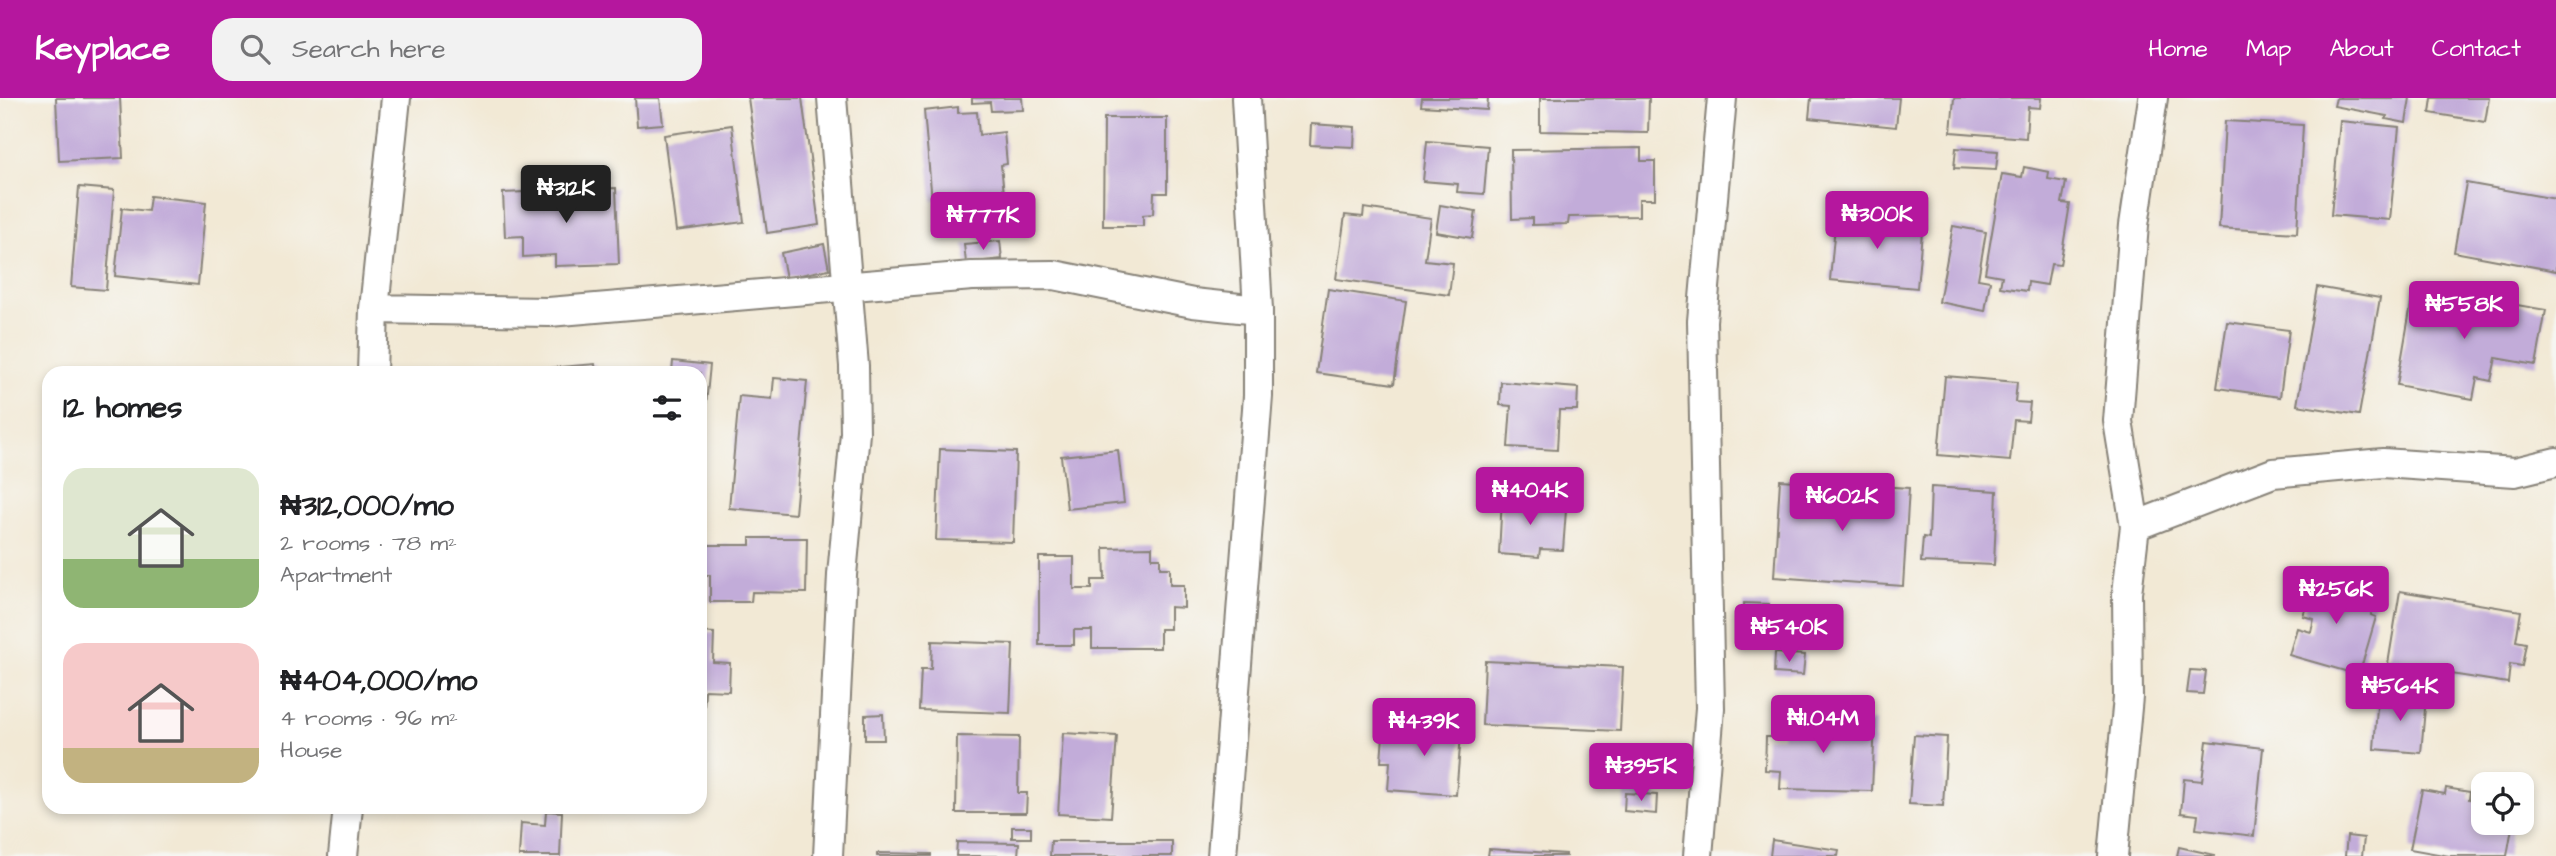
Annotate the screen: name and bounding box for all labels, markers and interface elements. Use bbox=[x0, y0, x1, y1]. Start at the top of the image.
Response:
search box bbox=[212, 18, 702, 81]
text: Keyplace bbox=[35, 26, 170, 72]
icon: search bbox=[236, 30, 274, 68]
text: Search here bbox=[292, 31, 445, 67]
text: Home bbox=[2148, 32, 2208, 66]
text: Map bbox=[2246, 32, 2291, 66]
text: About bbox=[2329, 32, 2394, 66]
text: Contact bbox=[2432, 32, 2521, 66]
pin: ₦312K bbox=[517, 166, 615, 225]
text: ₦312K bbox=[537, 172, 595, 204]
pin: ₦777K bbox=[934, 192, 1032, 252]
pin: ₦300K bbox=[1828, 192, 1926, 251]
text: ₦300K bbox=[1841, 198, 1913, 230]
text: ₦777K bbox=[947, 199, 1020, 231]
pin: ₦558K bbox=[2415, 282, 2513, 341]
text: ₦558K bbox=[2425, 288, 2503, 320]
text: 12 homes bbox=[63, 387, 182, 429]
icon: filters bbox=[648, 389, 686, 427]
pin: ₦404K bbox=[1481, 468, 1579, 527]
text: ₦404K bbox=[1492, 474, 1568, 506]
pin: ₦602K bbox=[1793, 474, 1891, 533]
text: ₦602K bbox=[1806, 480, 1878, 512]
text: ₦312,000/mo bbox=[280, 485, 454, 527]
icon: home bbox=[119, 496, 203, 580]
text: 2 rooms · 78 m² bbox=[280, 527, 457, 559]
text: Apartment bbox=[280, 559, 392, 591]
pin: ₦256K bbox=[2287, 566, 2385, 626]
text: ₦256K bbox=[2299, 573, 2373, 605]
pin: ₦540K bbox=[1740, 604, 1838, 664]
text: ₦540K bbox=[1751, 611, 1828, 643]
text: ₦404,000/mo bbox=[280, 660, 477, 702]
pin: ₦564K bbox=[2351, 664, 2449, 723]
text: ₦564K bbox=[2362, 670, 2438, 702]
icon: home bbox=[119, 671, 203, 755]
pin: ₦1.04M bbox=[1766, 696, 1880, 755]
pin: ₦439K bbox=[1375, 698, 1473, 758]
text: 4 rooms · 96 m² bbox=[280, 702, 458, 734]
text: ₦1.04M bbox=[1787, 702, 1859, 734]
text: ₦439K bbox=[1389, 705, 1460, 737]
text: House bbox=[280, 734, 343, 766]
pin: ₦395K bbox=[1592, 744, 1690, 803]
text: ₦395K bbox=[1605, 750, 1677, 782]
map controls bbox=[2471, 772, 2534, 835]
button: locate bbox=[2471, 772, 2534, 835]

